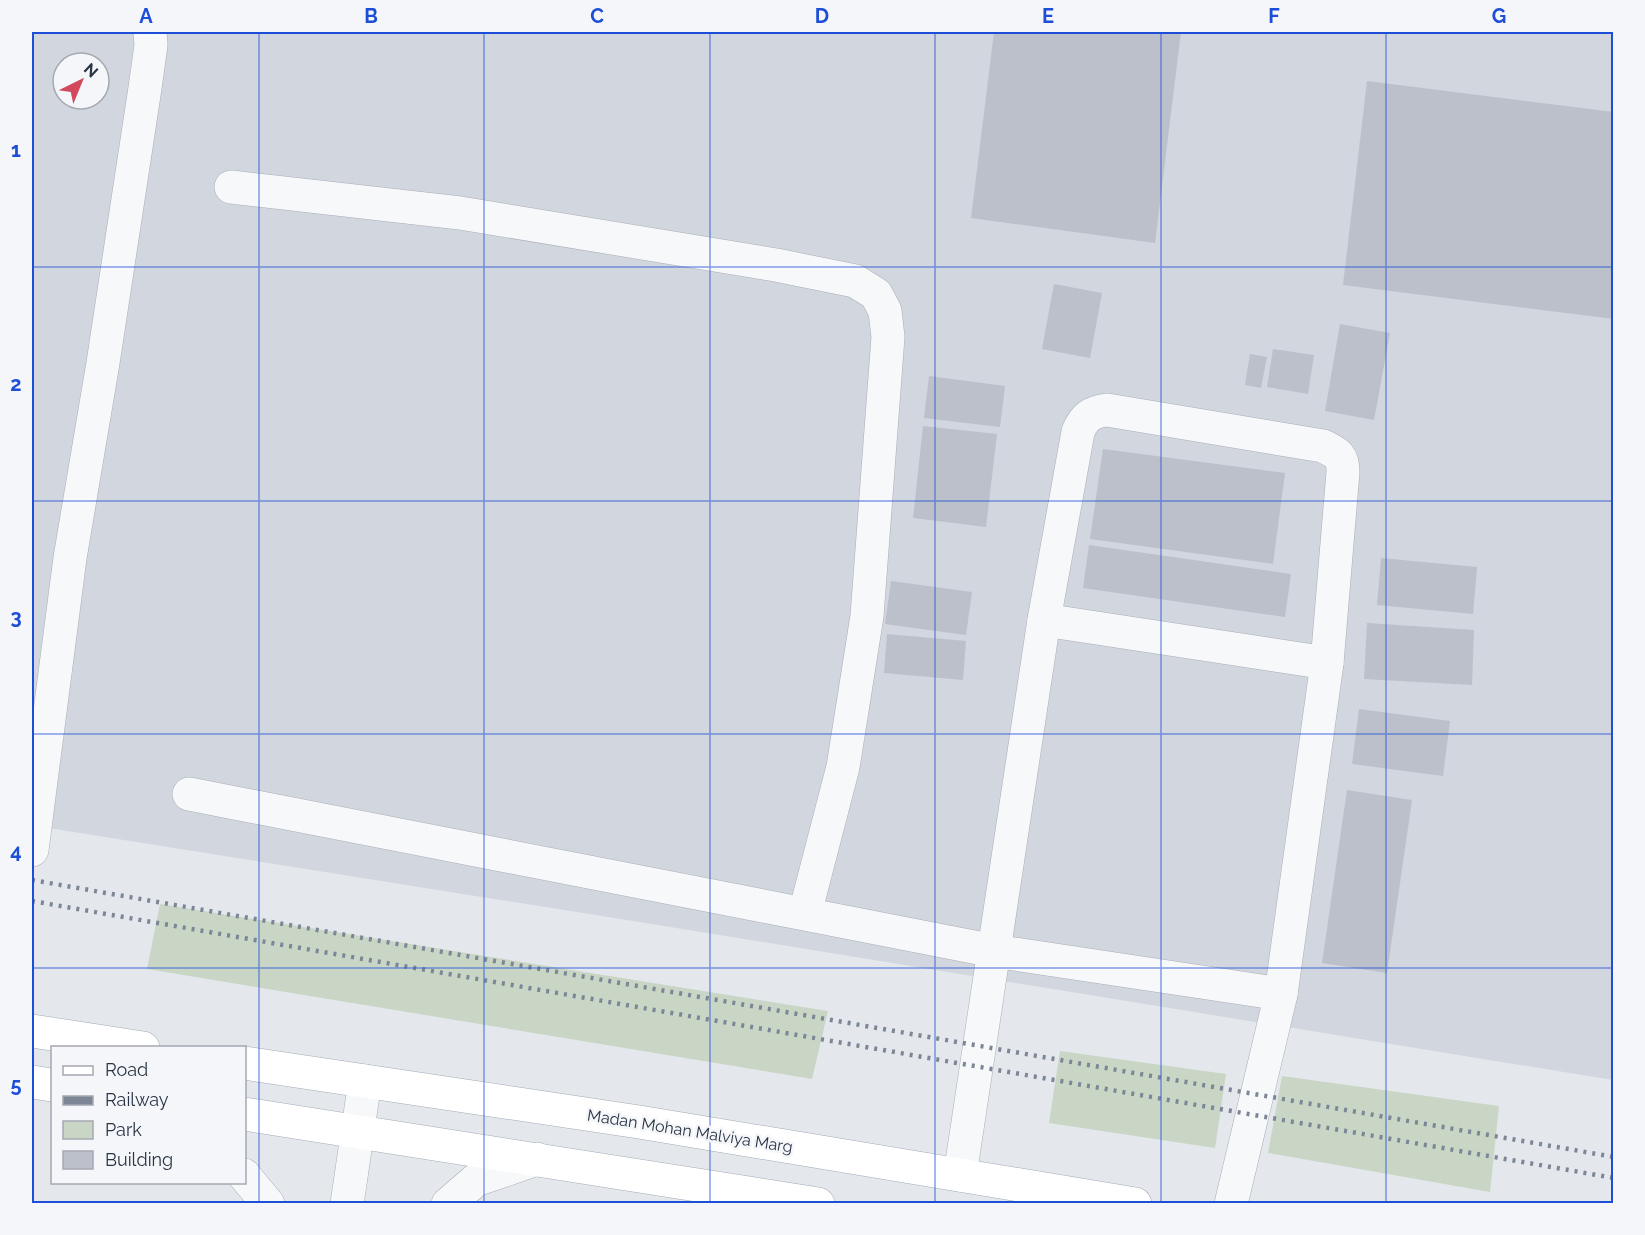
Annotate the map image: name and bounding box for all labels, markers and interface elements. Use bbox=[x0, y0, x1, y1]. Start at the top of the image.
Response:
text: A bbox=[139, 4, 153, 28]
text: B bbox=[364, 4, 378, 28]
text: C bbox=[590, 4, 604, 28]
text: D bbox=[815, 4, 829, 28]
text: E bbox=[1042, 4, 1054, 28]
text: F bbox=[1268, 4, 1280, 28]
text: G bbox=[1492, 4, 1506, 28]
north arrow bbox=[51, 51, 111, 111]
text: N bbox=[80, 59, 102, 82]
text: 1 bbox=[11, 138, 21, 162]
text: 2 bbox=[10, 372, 22, 396]
text: 3 bbox=[10, 605, 22, 629]
text: 4 bbox=[10, 839, 22, 863]
legend bbox=[51, 1046, 246, 1184]
text: Road bbox=[105, 1059, 148, 1080]
text: 5 bbox=[10, 1073, 22, 1097]
text: Railway bbox=[105, 1089, 169, 1110]
street label: Madan Mohan Malviya Marg bbox=[586, 1105, 794, 1157]
text: Park bbox=[105, 1119, 142, 1140]
text: Building bbox=[105, 1149, 173, 1170]

